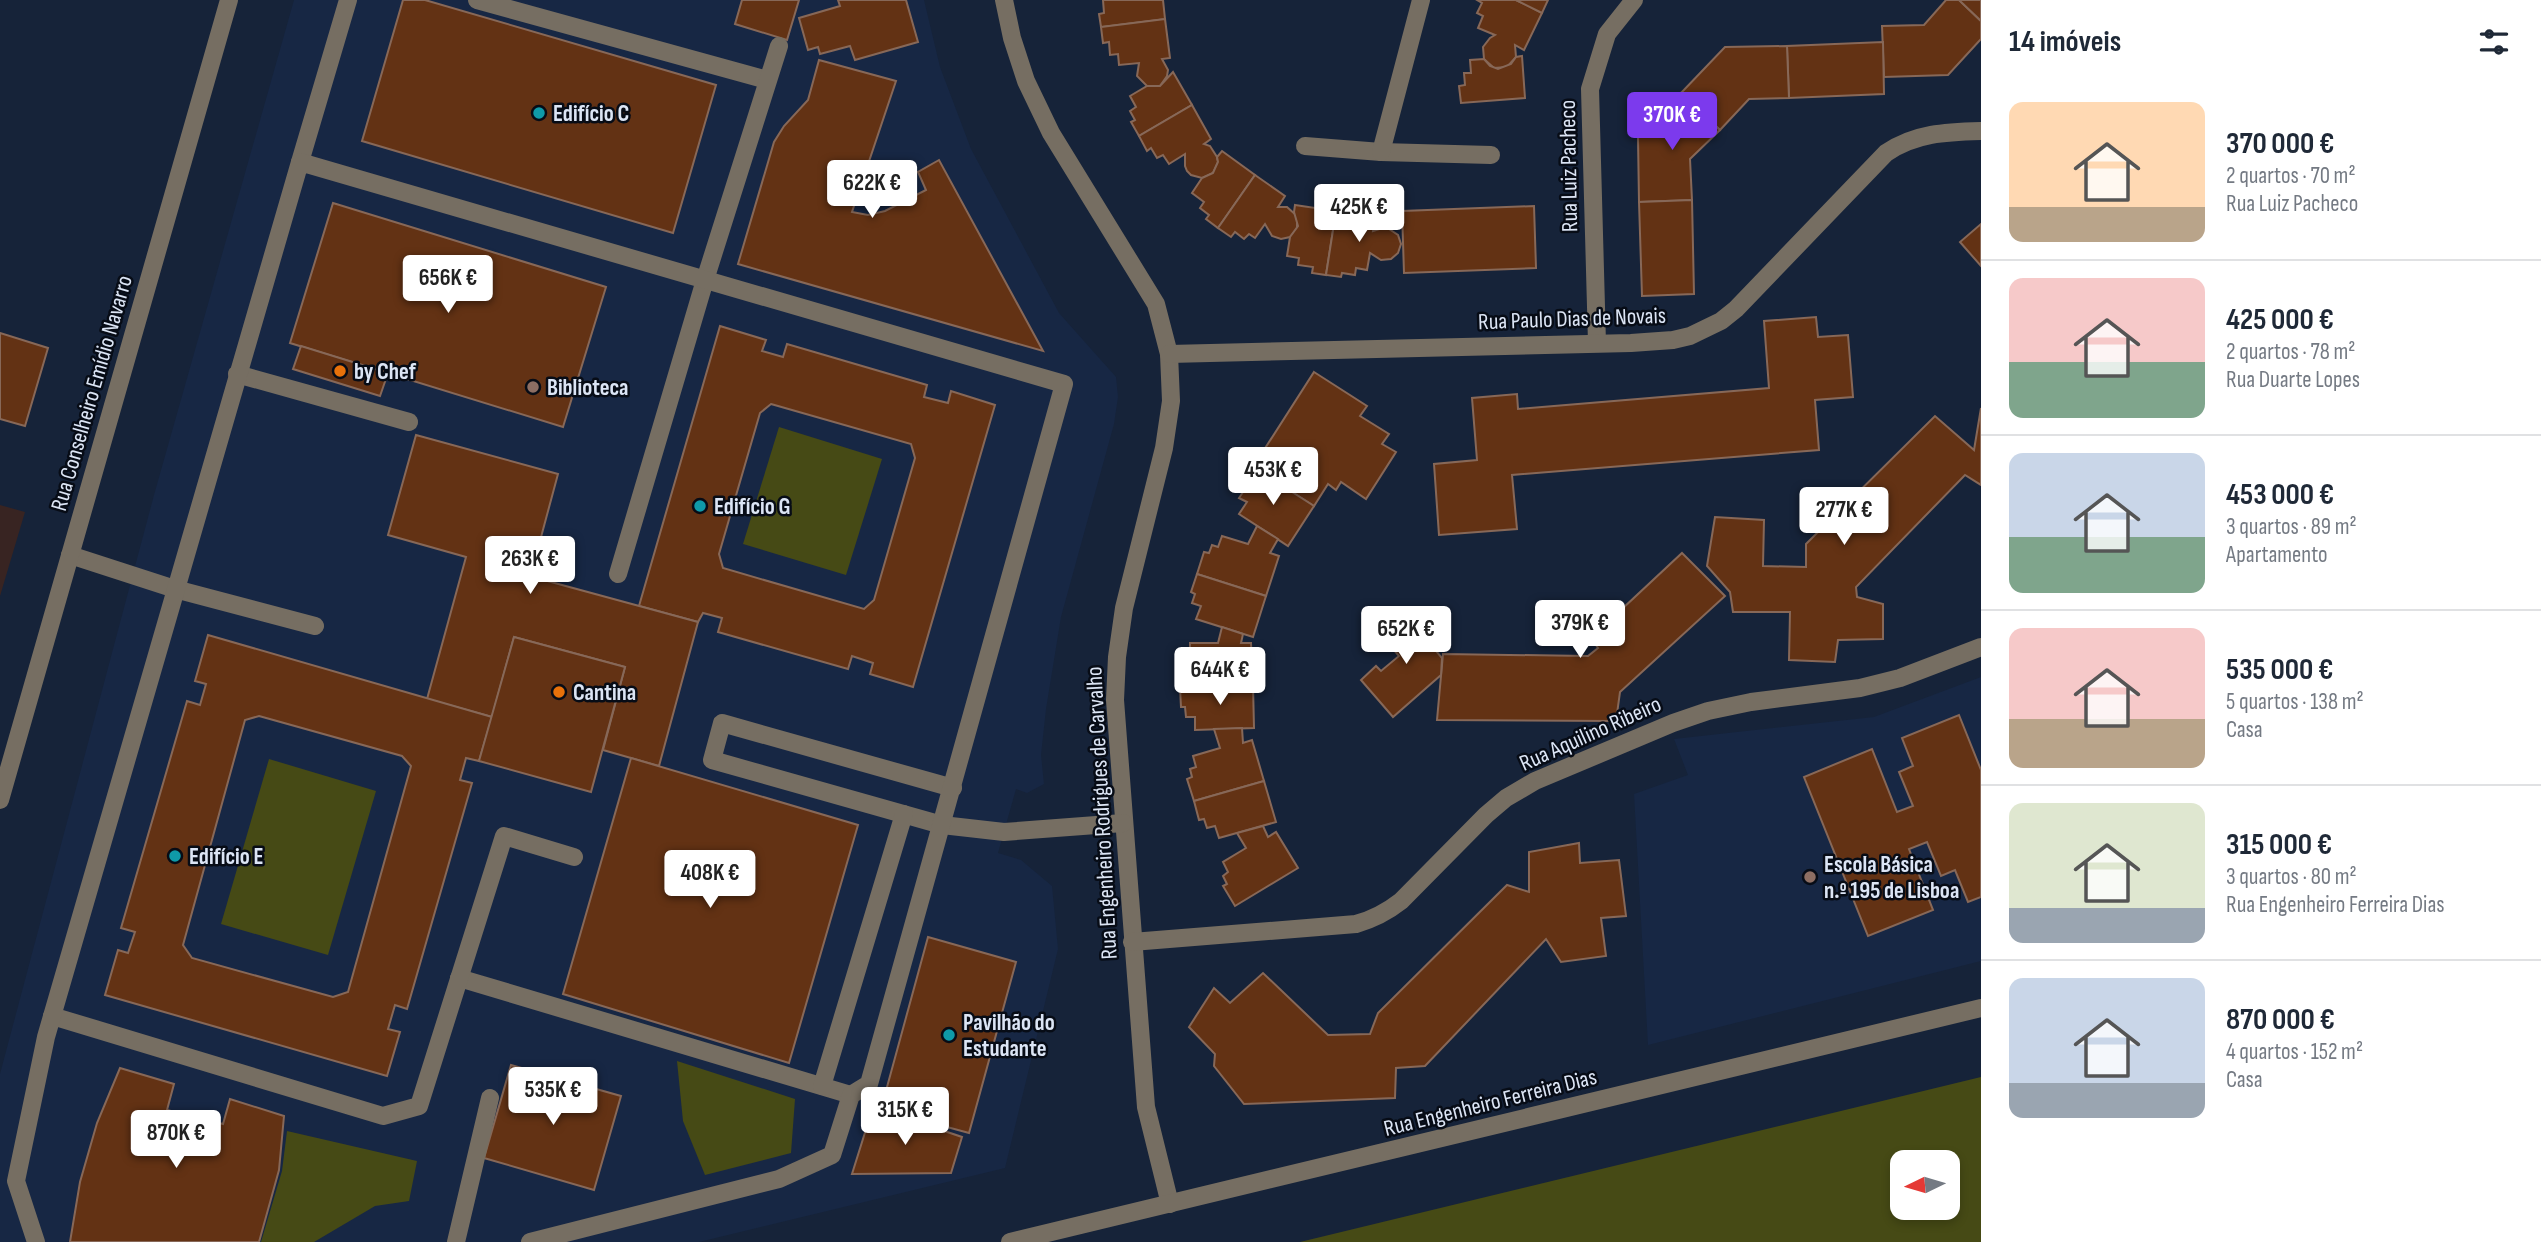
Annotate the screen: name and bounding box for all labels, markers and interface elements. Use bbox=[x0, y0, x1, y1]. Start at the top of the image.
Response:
icon: filters bbox=[2475, 23, 2513, 61]
text: 14 imóveis bbox=[2009, 24, 2121, 60]
pin: 370K € bbox=[1615, 92, 1729, 152]
place label: Edifício C bbox=[553, 100, 629, 128]
street label: Rua Luiz Pacheco bbox=[1554, 100, 1584, 232]
text: 370K € bbox=[1643, 101, 1701, 129]
marker: Edifício C bbox=[531, 105, 547, 121]
text: 370 000 € bbox=[2226, 126, 2334, 162]
icon: home bbox=[2065, 130, 2149, 214]
pin: 622K € bbox=[815, 160, 929, 220]
text: 2 quartos · 70 m² bbox=[2226, 162, 2356, 190]
text: 622K € bbox=[843, 169, 901, 197]
pin: 425K € bbox=[1302, 184, 1416, 244]
text: Rua Luiz Pacheco bbox=[2226, 190, 2358, 218]
text: 425K € bbox=[1330, 193, 1388, 221]
pin: 656K € bbox=[391, 256, 505, 315]
text: 656K € bbox=[419, 264, 477, 292]
street label: Rua Conselheiro Emídio Navarro bbox=[45, 272, 139, 514]
street label: Rua Paulo Dias de Novais bbox=[1478, 302, 1666, 336]
text: 425 000 € bbox=[2226, 302, 2334, 338]
icon: home bbox=[2065, 306, 2149, 390]
text: 2 quartos · 78 m² bbox=[2226, 338, 2355, 366]
place label: by Chef bbox=[354, 358, 417, 386]
marker: by Chef bbox=[332, 363, 348, 379]
text: Rua Duarte Lopes bbox=[2226, 366, 2360, 394]
place label: Biblioteca bbox=[547, 374, 628, 402]
marker: Biblioteca bbox=[525, 379, 541, 395]
pin: 453K € bbox=[1216, 448, 1330, 507]
text: 453K € bbox=[1244, 456, 1302, 484]
text: 453 000 € bbox=[2226, 477, 2334, 513]
icon: home bbox=[2065, 481, 2149, 565]
pin: 277K € bbox=[1787, 488, 1901, 547]
place label: Edifício G bbox=[714, 493, 790, 521]
text: 277K € bbox=[1815, 496, 1873, 524]
marker: Edifício G bbox=[692, 498, 708, 514]
text: 3 quartos · 89 m² bbox=[2226, 513, 2357, 541]
pin: 263K € bbox=[473, 536, 587, 596]
text: Apartamento bbox=[2226, 541, 2328, 569]
text: 263K € bbox=[501, 545, 559, 573]
pin: 379K € bbox=[1523, 600, 1637, 660]
pin: 652K € bbox=[1349, 606, 1463, 666]
text: 379K € bbox=[1551, 609, 1609, 637]
text: 652K € bbox=[1377, 615, 1435, 643]
pin: 644K € bbox=[1163, 648, 1277, 707]
text: 535 000 € bbox=[2226, 652, 2333, 688]
text: 644K € bbox=[1190, 656, 1250, 684]
icon: home bbox=[2065, 656, 2149, 740]
street label: Rua Engenheiro Rodrigues de Carvalho bbox=[1080, 666, 1124, 960]
place label: Cantina bbox=[573, 679, 636, 707]
marker: Cantina bbox=[551, 684, 567, 700]
text: 5 quartos · 138 m² bbox=[2226, 688, 2364, 716]
street label: Rua Aquilino Ribeiro bbox=[1515, 690, 1666, 778]
text: Casa bbox=[2226, 716, 2263, 744]
text: 315 000 € bbox=[2226, 827, 2332, 863]
icon: home bbox=[2065, 831, 2149, 915]
place label: Edifício E bbox=[189, 843, 263, 871]
marker: Edifício E bbox=[167, 848, 183, 864]
pin: 408K € bbox=[653, 850, 767, 910]
place label: Escola Básica n.º 195 de Lisboa bbox=[1824, 851, 1959, 905]
text: 408K € bbox=[680, 859, 740, 887]
text: 3 quartos · 80 m² bbox=[2226, 863, 2357, 891]
marker: Escola Básica n.º 195 de Lisboa bbox=[1802, 869, 1818, 885]
text: Rua Engenheiro Ferreira Dias bbox=[2226, 891, 2445, 919]
text: 870 000 € bbox=[2226, 1002, 2335, 1038]
icon: home bbox=[2065, 1006, 2149, 1090]
place label: Pavilhão do Estudante bbox=[963, 1009, 1055, 1063]
marker: Pavilhão do Estudante bbox=[941, 1027, 957, 1043]
text: 4 quartos · 152 m² bbox=[2226, 1038, 2363, 1066]
street label: Rua Engenheiro Ferreira Dias bbox=[1381, 1063, 1600, 1143]
text: Casa bbox=[2226, 1066, 2263, 1094]
pin: 535K € bbox=[496, 1068, 610, 1127]
text: 535K € bbox=[524, 1076, 582, 1104]
pin: 315K € bbox=[848, 1088, 962, 1147]
text: 315K € bbox=[877, 1096, 933, 1124]
pin: 870K € bbox=[119, 1110, 233, 1170]
text: 870K € bbox=[147, 1119, 205, 1147]
north arrow bbox=[1890, 1150, 1960, 1220]
map controls bbox=[1890, 1150, 1960, 1220]

